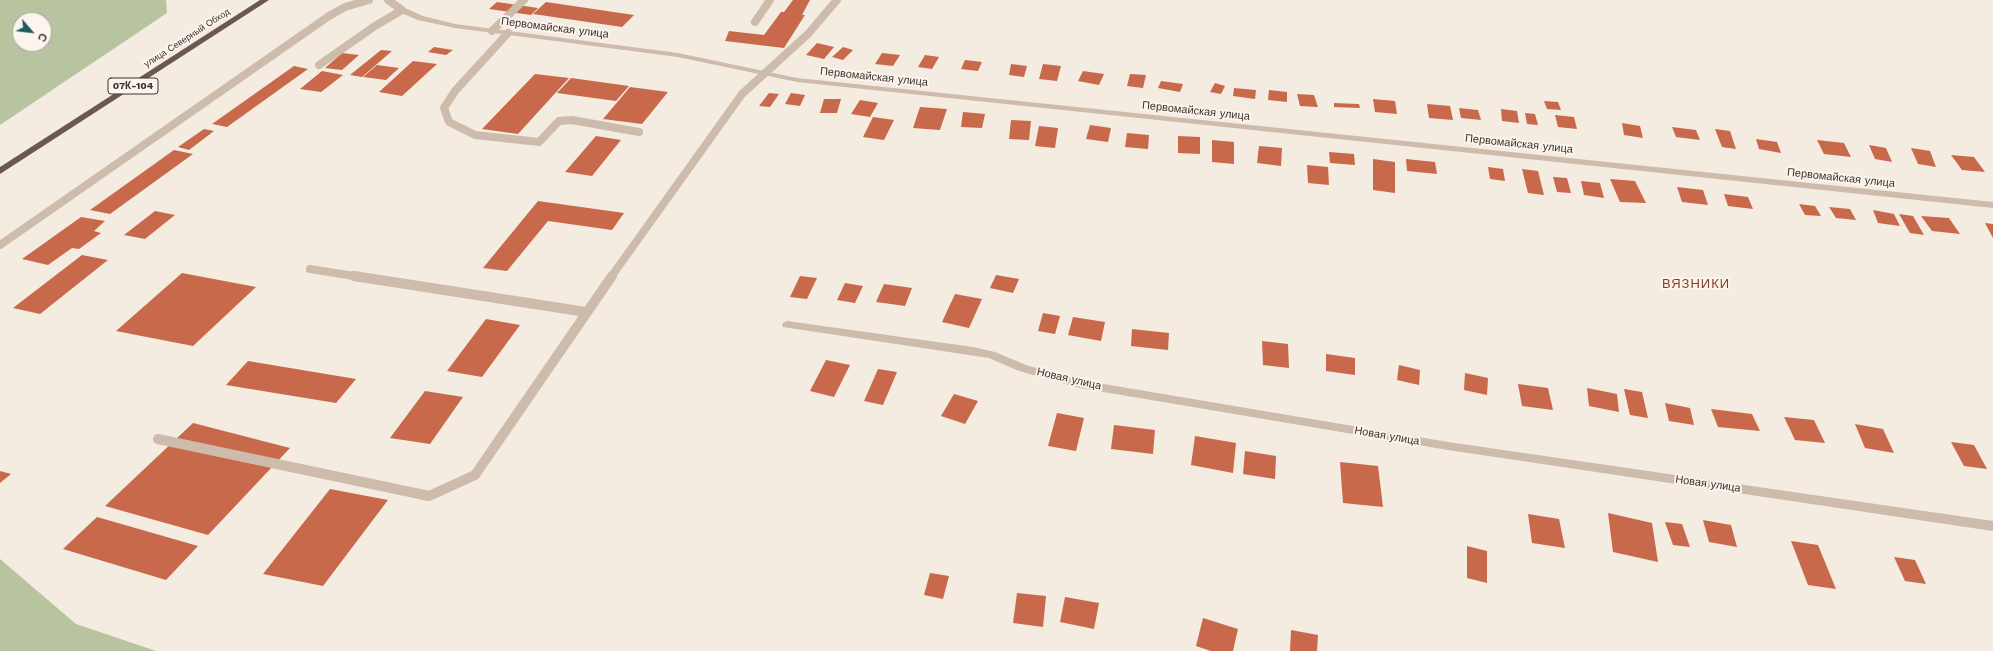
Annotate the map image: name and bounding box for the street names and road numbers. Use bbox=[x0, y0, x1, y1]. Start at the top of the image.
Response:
street label: улица Северный Обход bbox=[142, 6, 232, 70]
street label: Первомайская улица bbox=[500, 15, 610, 41]
street label: Первомайская улица bbox=[819, 65, 929, 89]
road number: 07К-104 bbox=[108, 78, 158, 94]
street label: Первомайская улица bbox=[1141, 99, 1251, 123]
street label: Первомайская улица bbox=[1464, 132, 1574, 156]
street label: Первомайская улица bbox=[1786, 166, 1896, 190]
street label: Новая улица bbox=[1035, 365, 1103, 393]
street label: Новая улица bbox=[1353, 424, 1421, 448]
street label: Новая улица bbox=[1674, 473, 1742, 495]

